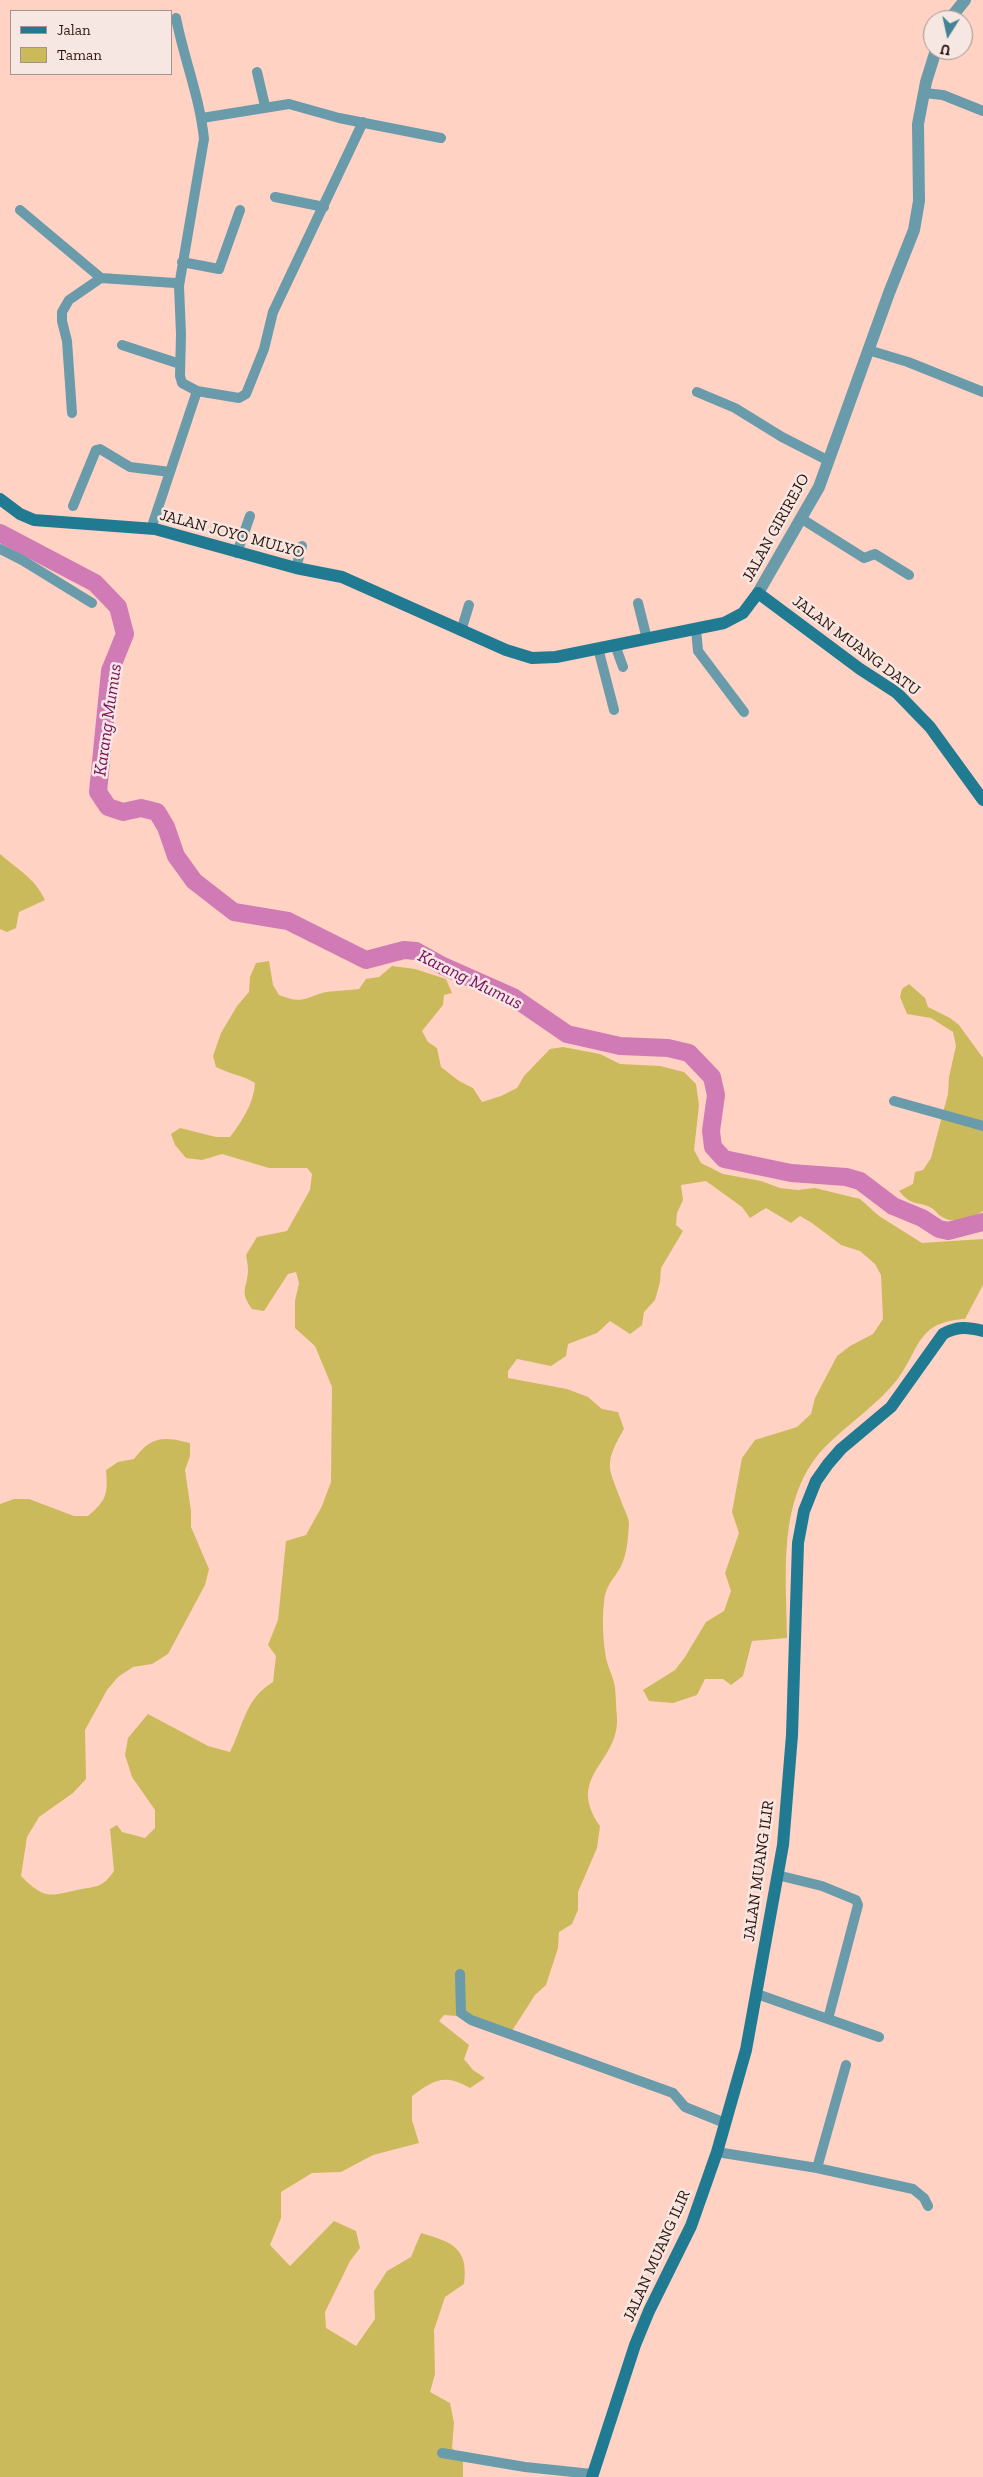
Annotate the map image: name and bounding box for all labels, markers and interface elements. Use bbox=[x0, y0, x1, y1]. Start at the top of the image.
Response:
legend bbox=[10, 10, 172, 75]
north arrow bbox=[923, 10, 973, 60]
text: Jalan bbox=[57, 21, 91, 39]
text: U bbox=[939, 40, 952, 59]
text: Taman bbox=[57, 46, 102, 64]
street label: JALAN GIRIREJO bbox=[738, 470, 814, 586]
street label: JALAN JOYO MULYO bbox=[158, 505, 306, 563]
street label: JALAN MUANG DATU bbox=[788, 592, 924, 700]
water label: Karang Mumus bbox=[89, 662, 127, 778]
water label: Karang Mumus bbox=[414, 945, 526, 1015]
street label: JALAN MUANG ILIR bbox=[740, 1799, 778, 1943]
street label: JALAN MUANG ILIR bbox=[619, 2187, 695, 2325]

